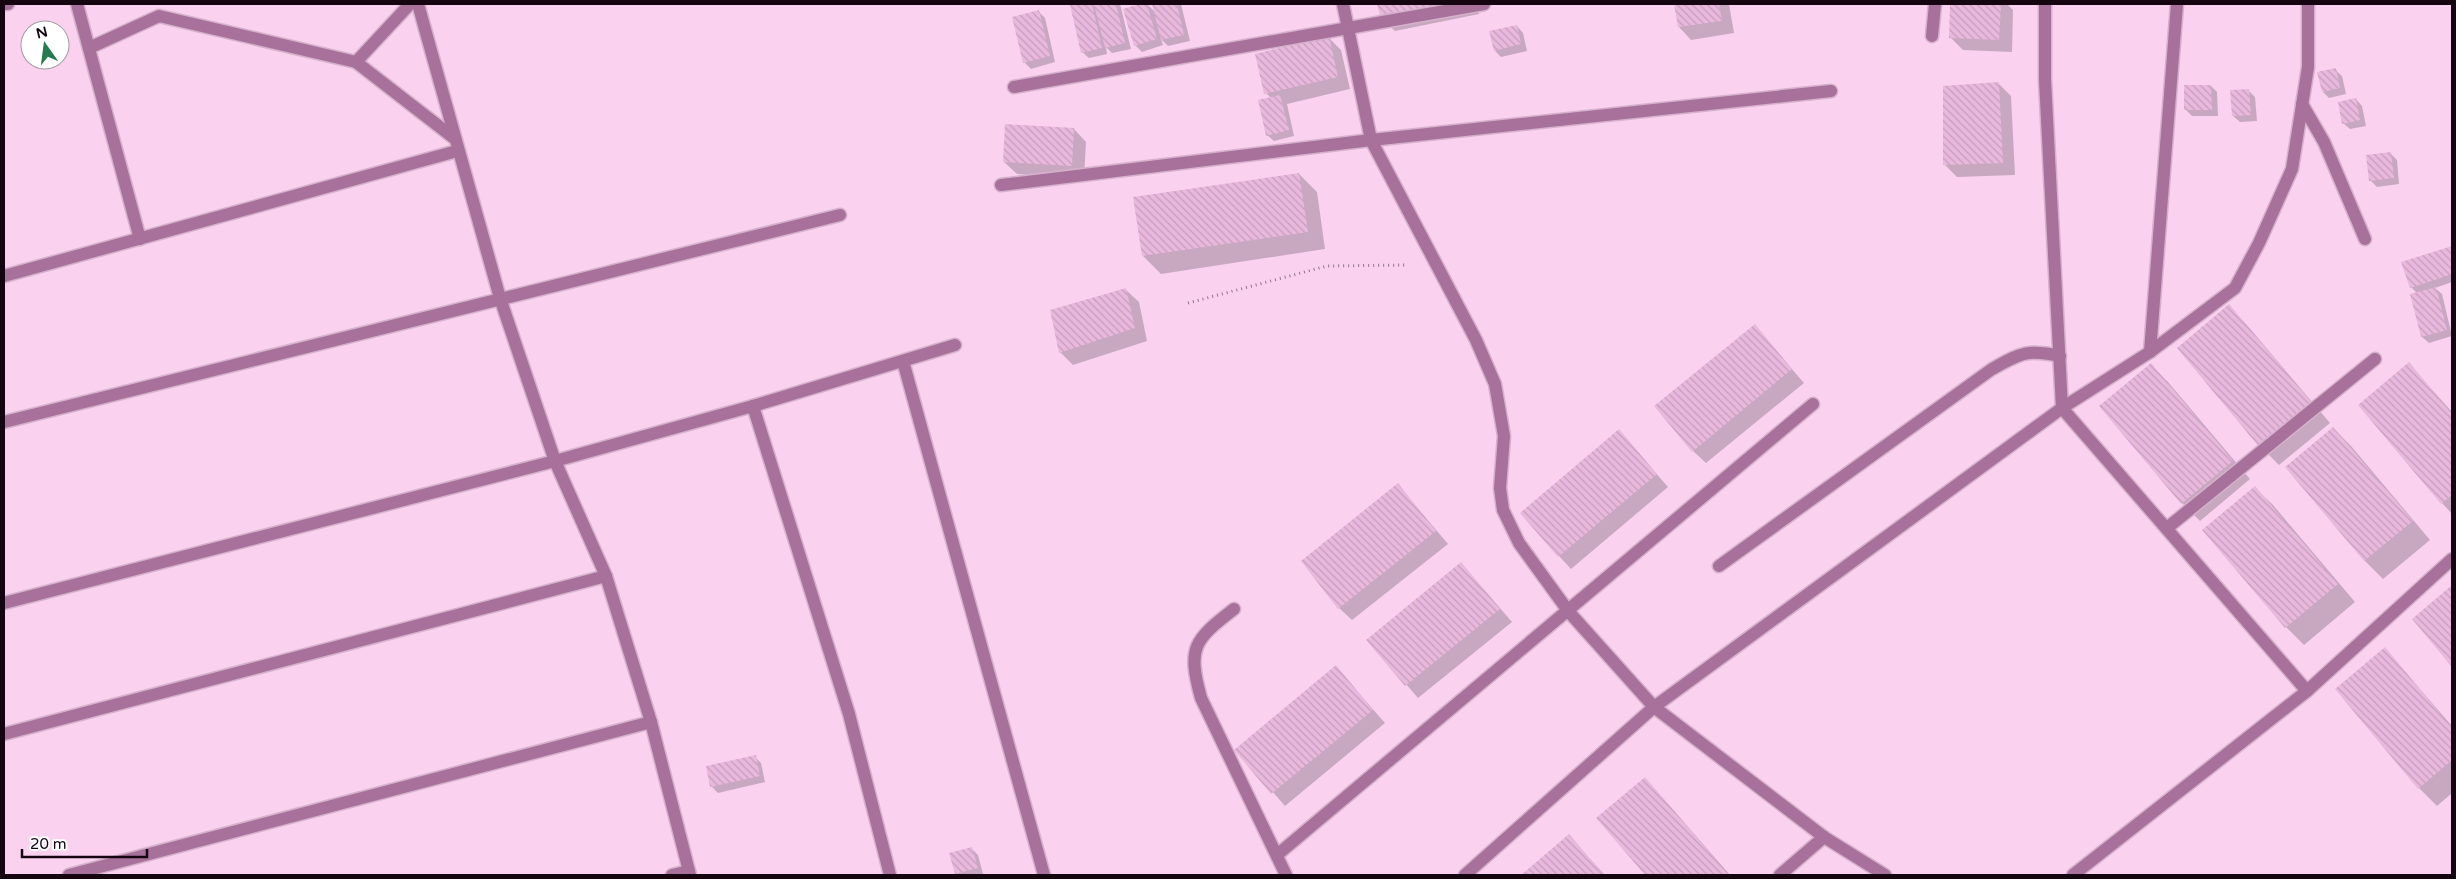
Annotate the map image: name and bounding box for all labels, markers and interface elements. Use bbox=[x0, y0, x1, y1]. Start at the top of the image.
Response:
north arrow bbox=[20, 20, 70, 70]
text: N bbox=[34, 23, 49, 42]
scale bar bbox=[22, 826, 148, 858]
text: 20 m bbox=[30, 835, 67, 853]

